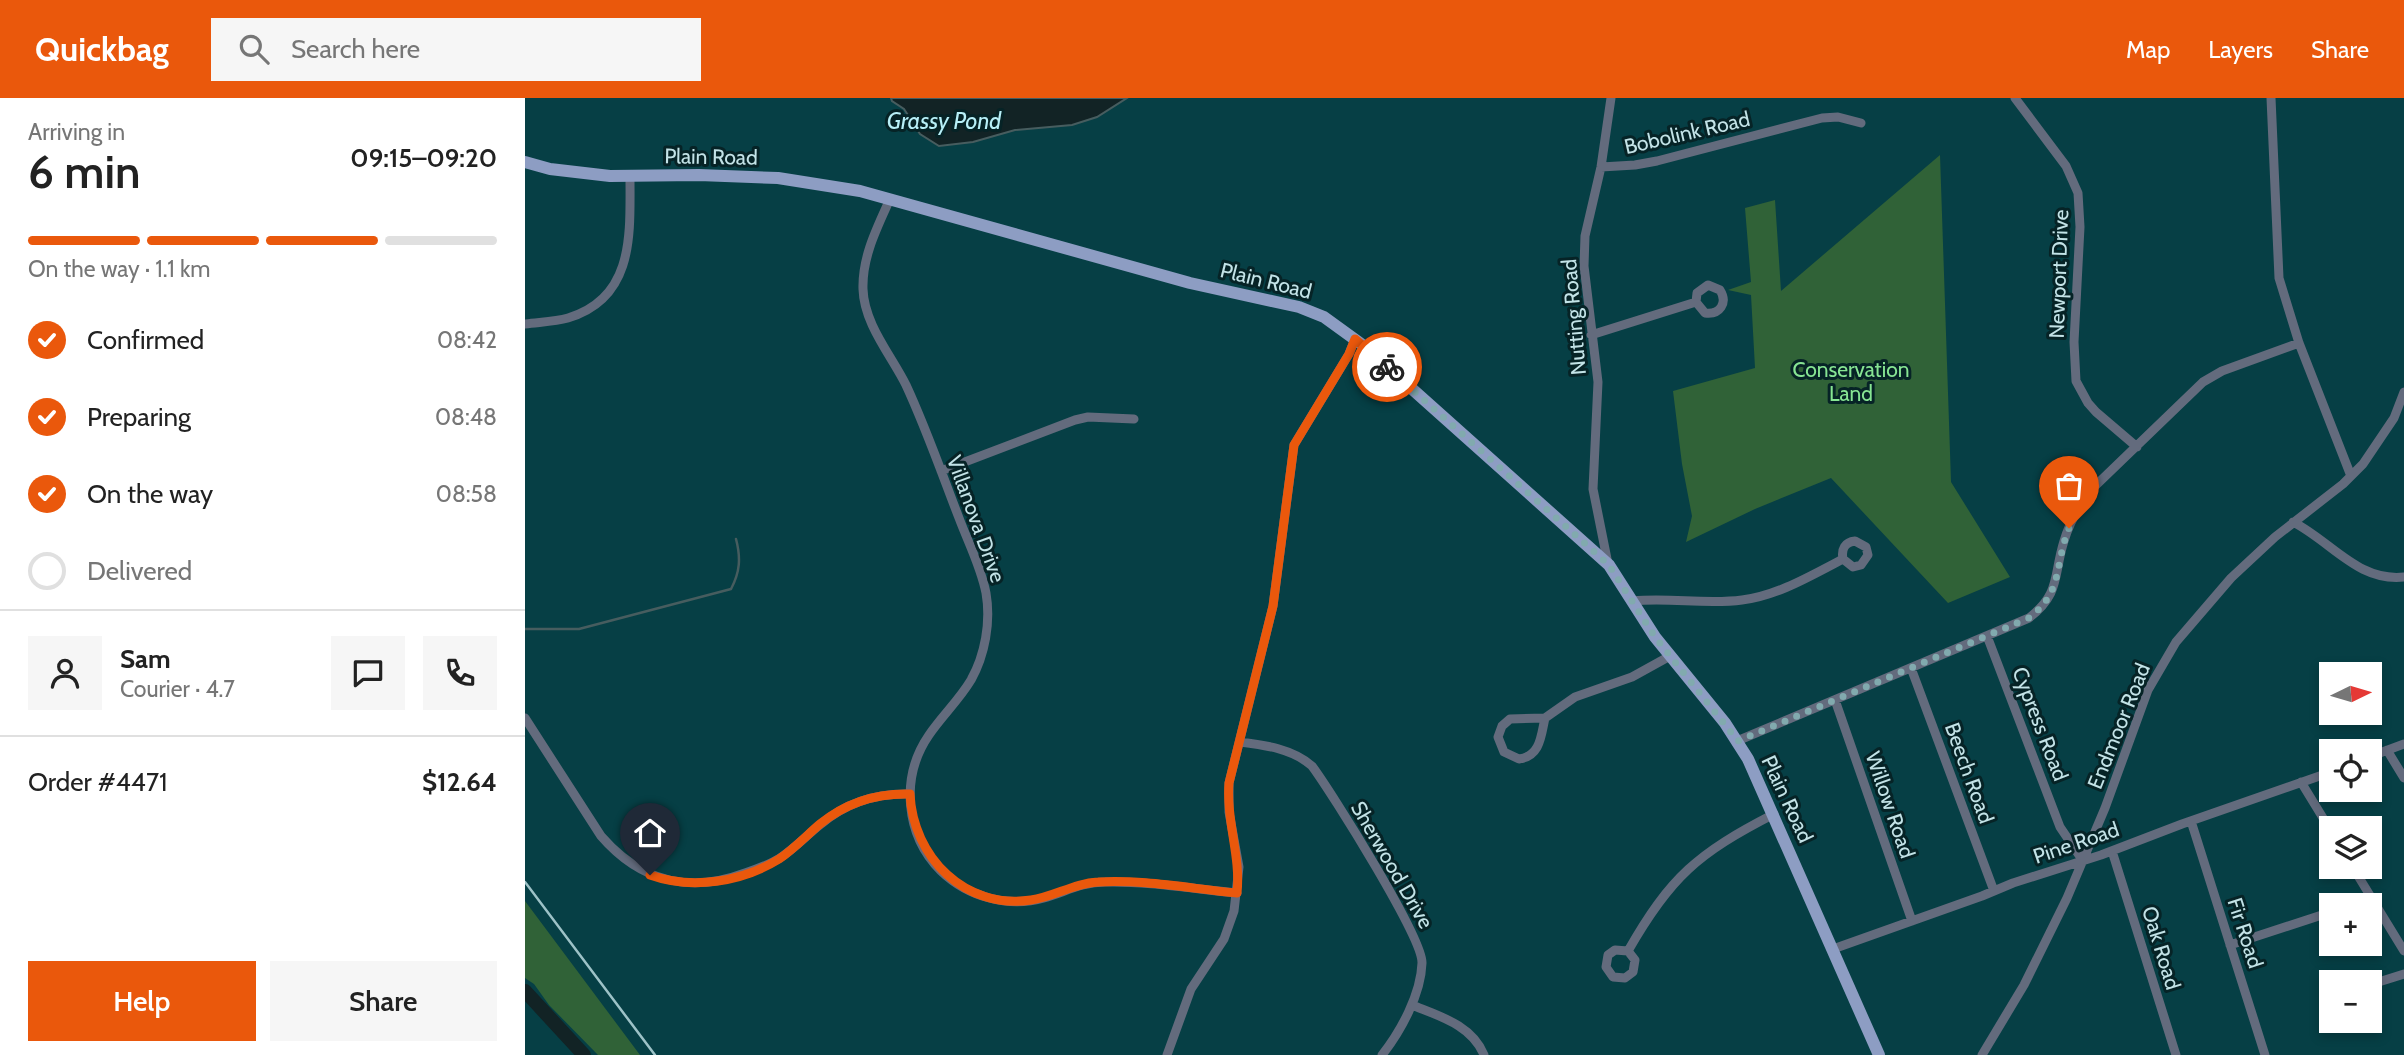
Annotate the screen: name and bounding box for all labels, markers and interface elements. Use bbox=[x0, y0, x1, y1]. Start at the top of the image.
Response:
search box bbox=[211, 18, 701, 81]
text: Quickbag bbox=[35, 29, 169, 69]
icon: search bbox=[235, 30, 273, 68]
text: Search here bbox=[291, 33, 420, 65]
text: Map bbox=[2126, 35, 2170, 64]
text: Layers bbox=[2208, 35, 2273, 64]
text: Share bbox=[2311, 35, 2369, 64]
street label: Bobolink Road bbox=[1622, 106, 1752, 159]
water label: Grassy Pond bbox=[887, 107, 1002, 135]
text: Arriving in bbox=[28, 118, 125, 146]
text: 09:15–09:20 bbox=[350, 142, 497, 174]
street label: Plain Road bbox=[664, 143, 758, 170]
text: 6 min bbox=[28, 144, 141, 200]
street label: Newport Drive bbox=[2044, 209, 2073, 339]
text: On the way · 1.1 km bbox=[28, 255, 210, 283]
street label: Plain Road bbox=[1218, 257, 1314, 304]
street label: Nutting Road bbox=[1556, 258, 1591, 376]
icon: check bbox=[28, 321, 66, 359]
text: Confirmed bbox=[87, 324, 204, 356]
text: 08:42 bbox=[437, 326, 497, 354]
courier bbox=[1352, 332, 1422, 402]
icon: bike bbox=[1368, 348, 1406, 386]
park label: Conservation Land bbox=[1793, 357, 1909, 406]
icon: check bbox=[28, 398, 66, 436]
text: Preparing bbox=[87, 401, 191, 433]
text: 08:48 bbox=[435, 403, 497, 431]
street label: Villanova Drive bbox=[942, 452, 1011, 586]
pin bbox=[2039, 456, 2099, 528]
icon: bag bbox=[2050, 467, 2088, 505]
icon: check bbox=[28, 475, 66, 513]
text: On the way bbox=[87, 478, 213, 510]
text: 08:58 bbox=[436, 480, 497, 508]
text: Delivered bbox=[87, 555, 192, 587]
button: person bbox=[28, 636, 102, 710]
button: chat bbox=[331, 636, 405, 710]
button: phone bbox=[423, 636, 497, 710]
text: Sam bbox=[120, 643, 171, 675]
street label: Endmoor Road bbox=[2082, 659, 2155, 792]
north arrow bbox=[2319, 662, 2382, 724]
map controls bbox=[2319, 662, 2382, 1033]
street label: Cypress Road bbox=[2007, 663, 2074, 784]
text: Courier · 4.7 bbox=[120, 675, 235, 703]
street label: Beech Road bbox=[1940, 719, 1999, 827]
button: locate bbox=[2319, 739, 2382, 802]
street label: Willow Road bbox=[1861, 748, 1920, 861]
street label: Plain Road bbox=[1756, 751, 1819, 846]
text: Order #4471 bbox=[28, 766, 167, 798]
text: $12.64 bbox=[422, 766, 497, 798]
street label: Sherwood Drive bbox=[1346, 797, 1439, 933]
pin bbox=[620, 803, 680, 875]
icon: home bbox=[631, 814, 669, 852]
street label: Pine Road bbox=[2030, 816, 2122, 869]
button: layers bbox=[2319, 816, 2382, 879]
button: + bbox=[2319, 893, 2382, 956]
street label: Fir Road bbox=[2222, 895, 2269, 971]
street label: Oak Road bbox=[2137, 903, 2186, 993]
button: Help bbox=[28, 961, 256, 1041]
button: Share bbox=[270, 961, 497, 1041]
button: − bbox=[2319, 970, 2382, 1033]

